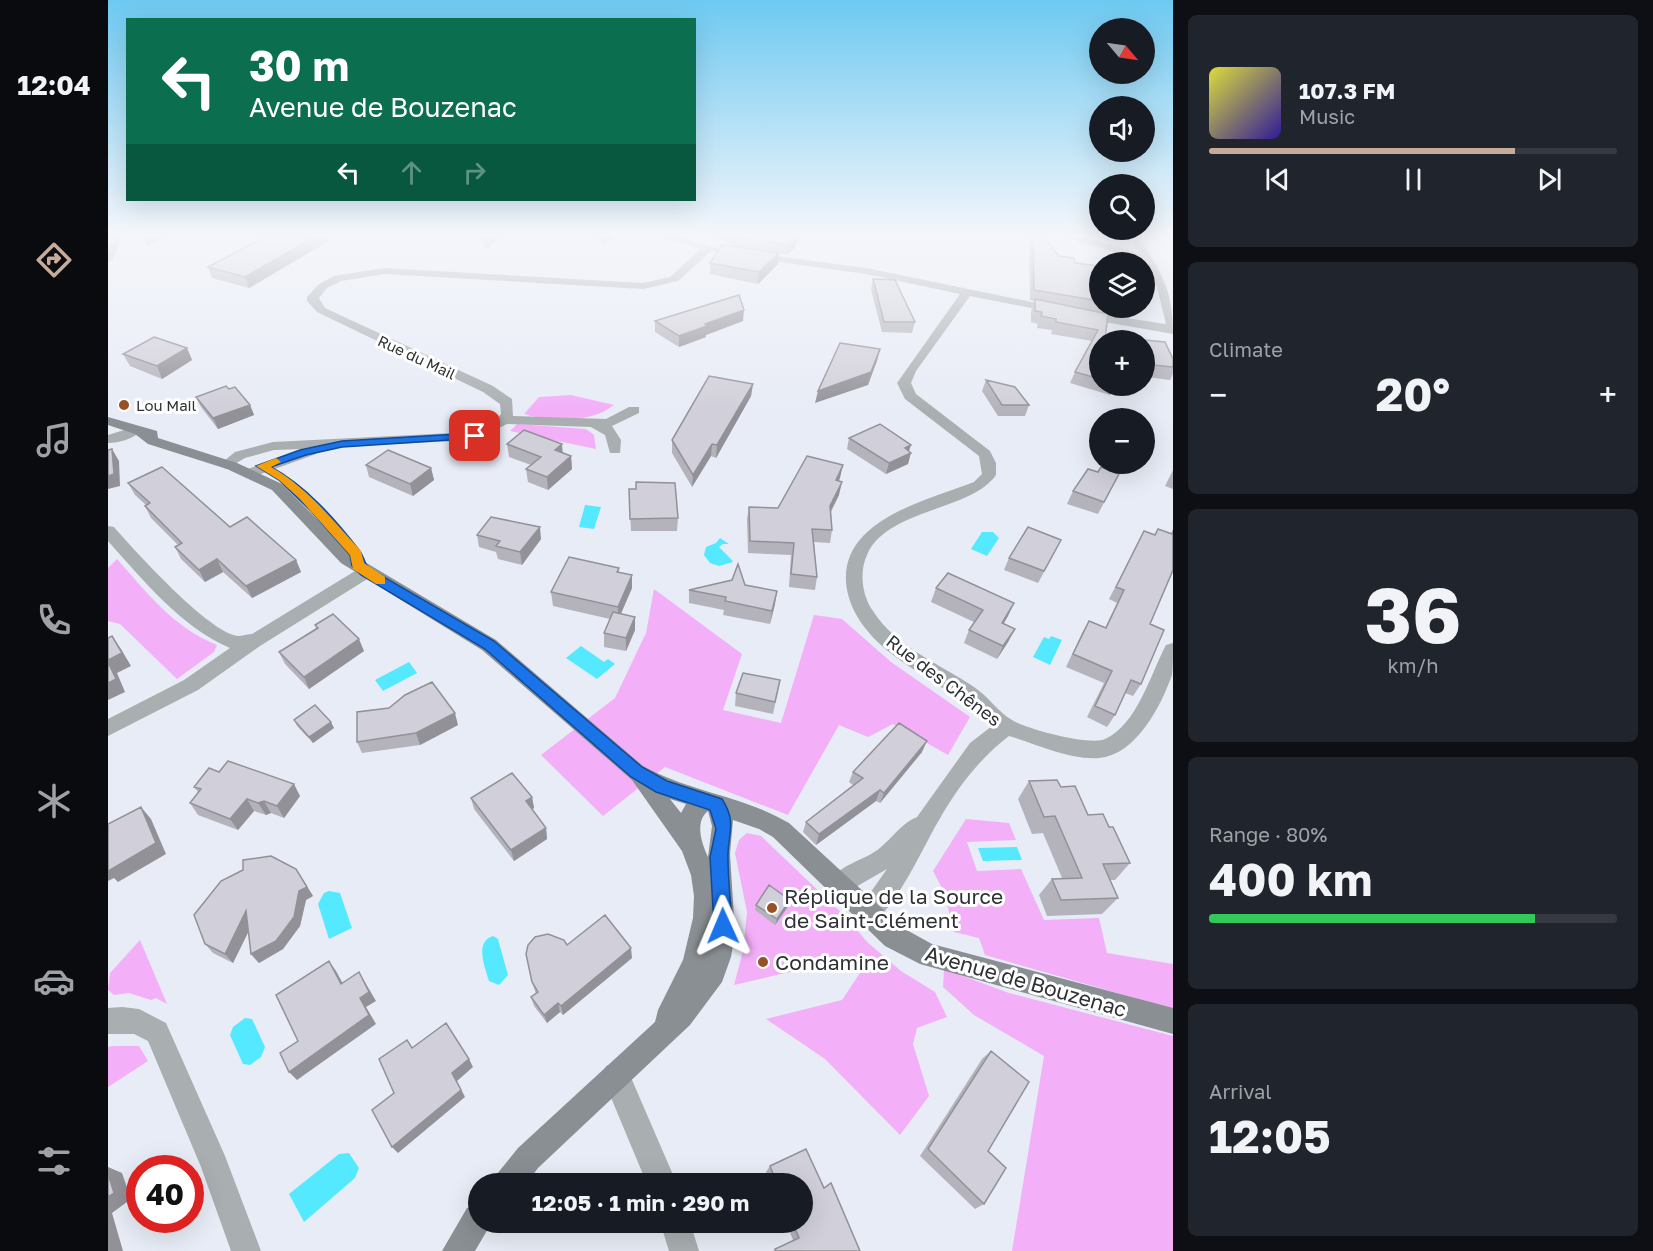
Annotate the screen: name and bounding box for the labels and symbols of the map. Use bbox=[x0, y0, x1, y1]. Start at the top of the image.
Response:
north arrow bbox=[1089, 18, 1155, 84]
street label: Rue du Mail bbox=[375, 331, 459, 383]
place label: Lou Mail bbox=[136, 396, 197, 414]
marker: Lou Mail bbox=[117, 398, 131, 412]
pin bbox=[449, 410, 500, 461]
street label: Rue des Chênes bbox=[882, 630, 1006, 730]
place label: Réplique de la Source de Saint-Clément bbox=[784, 883, 1003, 933]
position arrow bbox=[691, 894, 755, 958]
marker: Réplique de la Source de Saint-Clément bbox=[765, 901, 779, 915]
street label: Avenue de Bouzenac bbox=[922, 940, 1130, 1022]
place label: Condamine bbox=[775, 949, 889, 975]
marker: Condamine bbox=[756, 955, 770, 969]
speed limit sign: 40 bbox=[126, 1155, 204, 1233]

